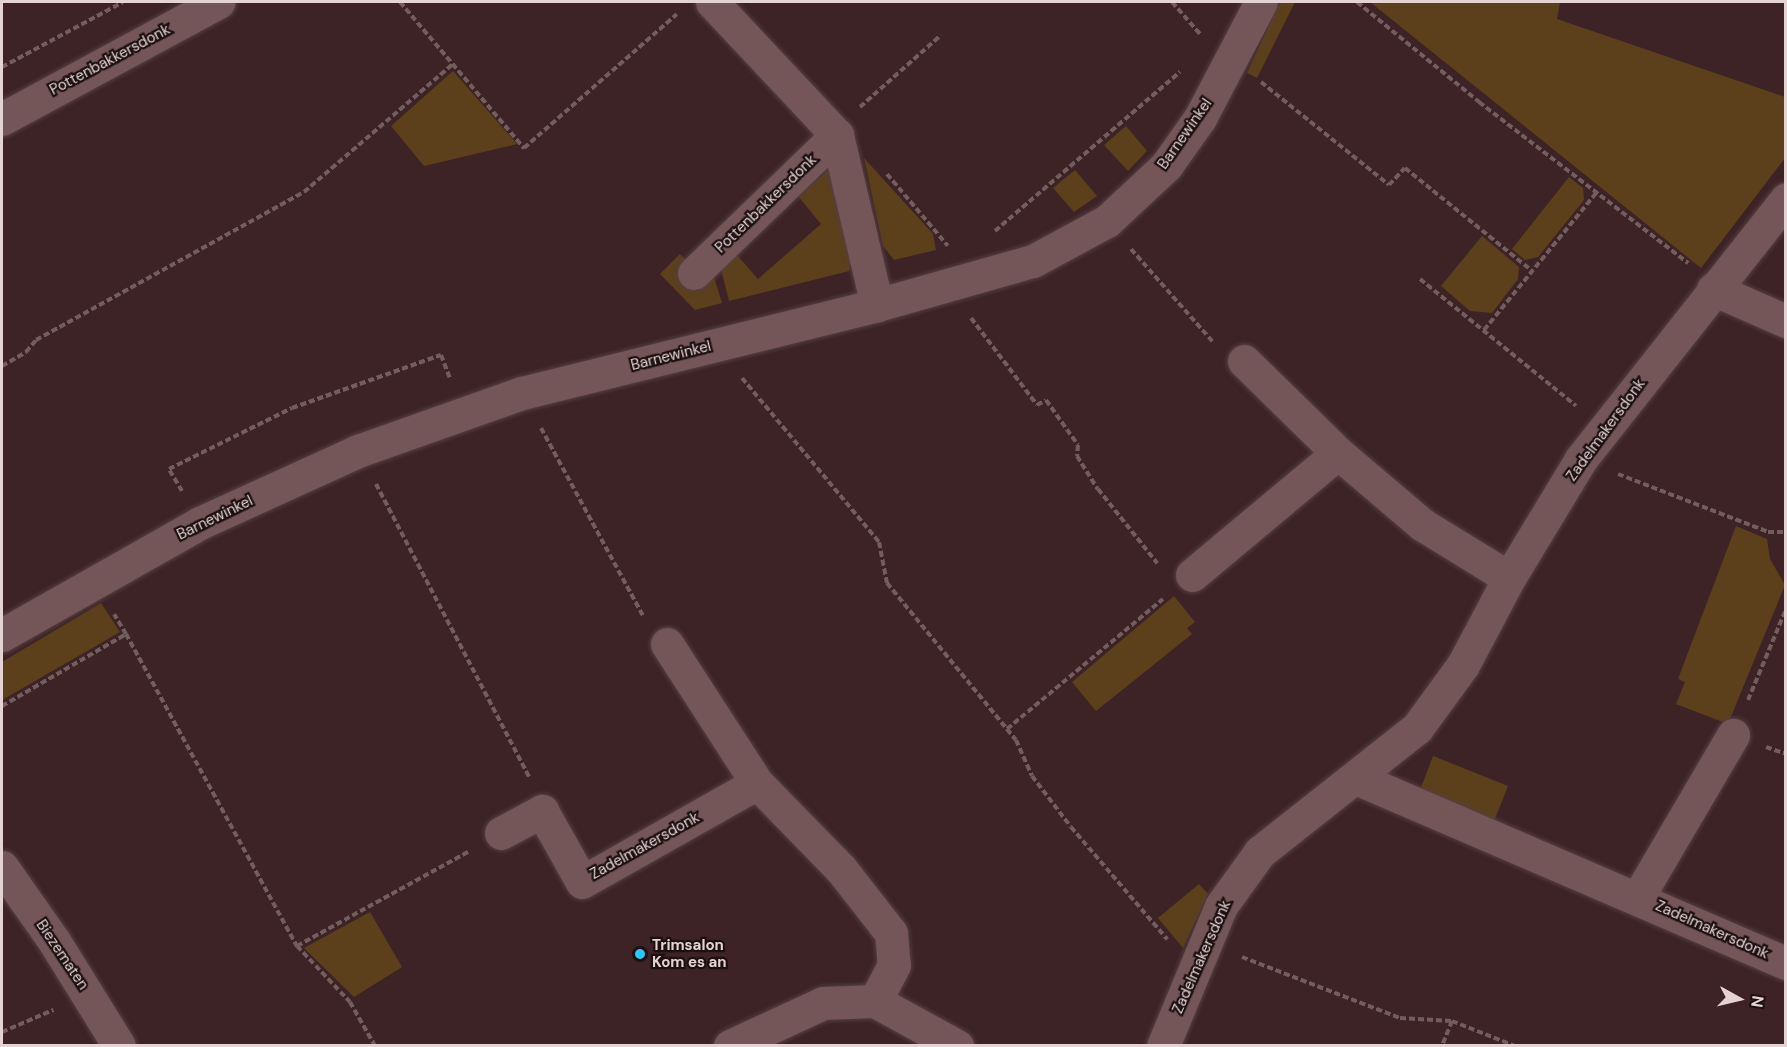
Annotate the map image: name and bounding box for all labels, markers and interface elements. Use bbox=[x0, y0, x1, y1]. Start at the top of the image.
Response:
street label: Pottenbakkersdonk bbox=[47, 21, 173, 99]
street label: Barnewinkel bbox=[1154, 95, 1216, 173]
street label: Pottenbakkersdonk bbox=[712, 151, 820, 257]
street label: Barnewinkel bbox=[629, 337, 713, 375]
street label: Zadelmakersdonk bbox=[1563, 375, 1649, 485]
street label: Barnewinkel bbox=[174, 492, 256, 544]
street label: Zadelmakersdonk bbox=[587, 809, 703, 883]
street label: Zadelmakersdonk bbox=[1653, 897, 1771, 963]
street label: Zadelmakersdonk bbox=[1169, 898, 1235, 1016]
street label: Biezematen bbox=[32, 917, 92, 993]
place label: Trimsalon Kom es an bbox=[652, 936, 727, 971]
marker: Trimsalon Kom es an bbox=[633, 947, 647, 961]
north arrow bbox=[1709, 969, 1769, 1029]
text: N bbox=[1746, 994, 1769, 1009]

